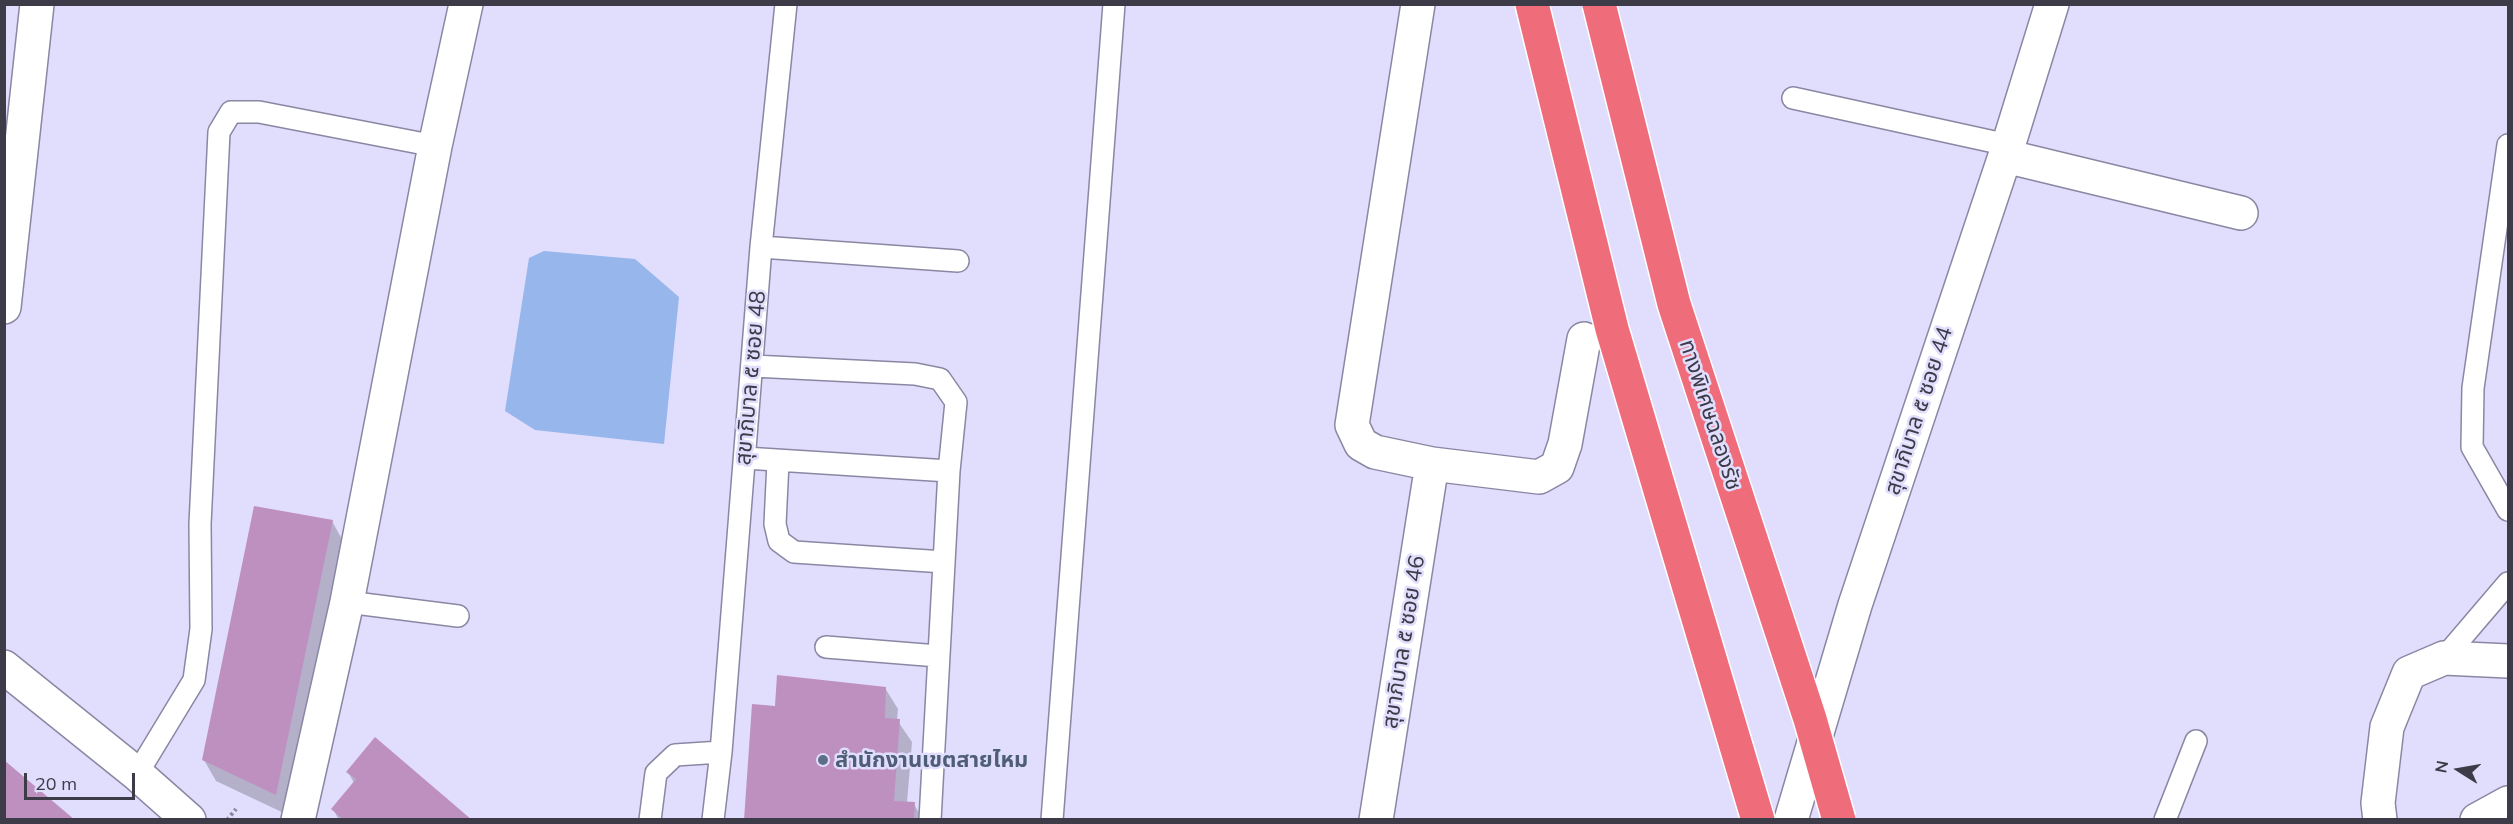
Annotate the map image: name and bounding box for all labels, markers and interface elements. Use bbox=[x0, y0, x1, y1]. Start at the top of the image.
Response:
street label: สุขาภิบาล ๕ ซอย 48 bbox=[730, 290, 772, 466]
street label: สุขาภิบาล ๕ ซอย 44 bbox=[1879, 324, 1959, 498]
street label: ทางพิเศษฉลองรัช bbox=[1673, 336, 1747, 494]
street label: สุขาภิบาล ๕ ซอย 46 bbox=[1377, 553, 1431, 731]
north arrow bbox=[2429, 740, 2489, 800]
place label: สำนักงานเขตสายไหม bbox=[835, 747, 1028, 773]
marker: สำนักงานเขตสายไหม bbox=[816, 753, 830, 767]
text: N bbox=[2430, 759, 2452, 774]
scale bar bbox=[27, 761, 138, 799]
text: 20 m bbox=[35, 772, 77, 795]

